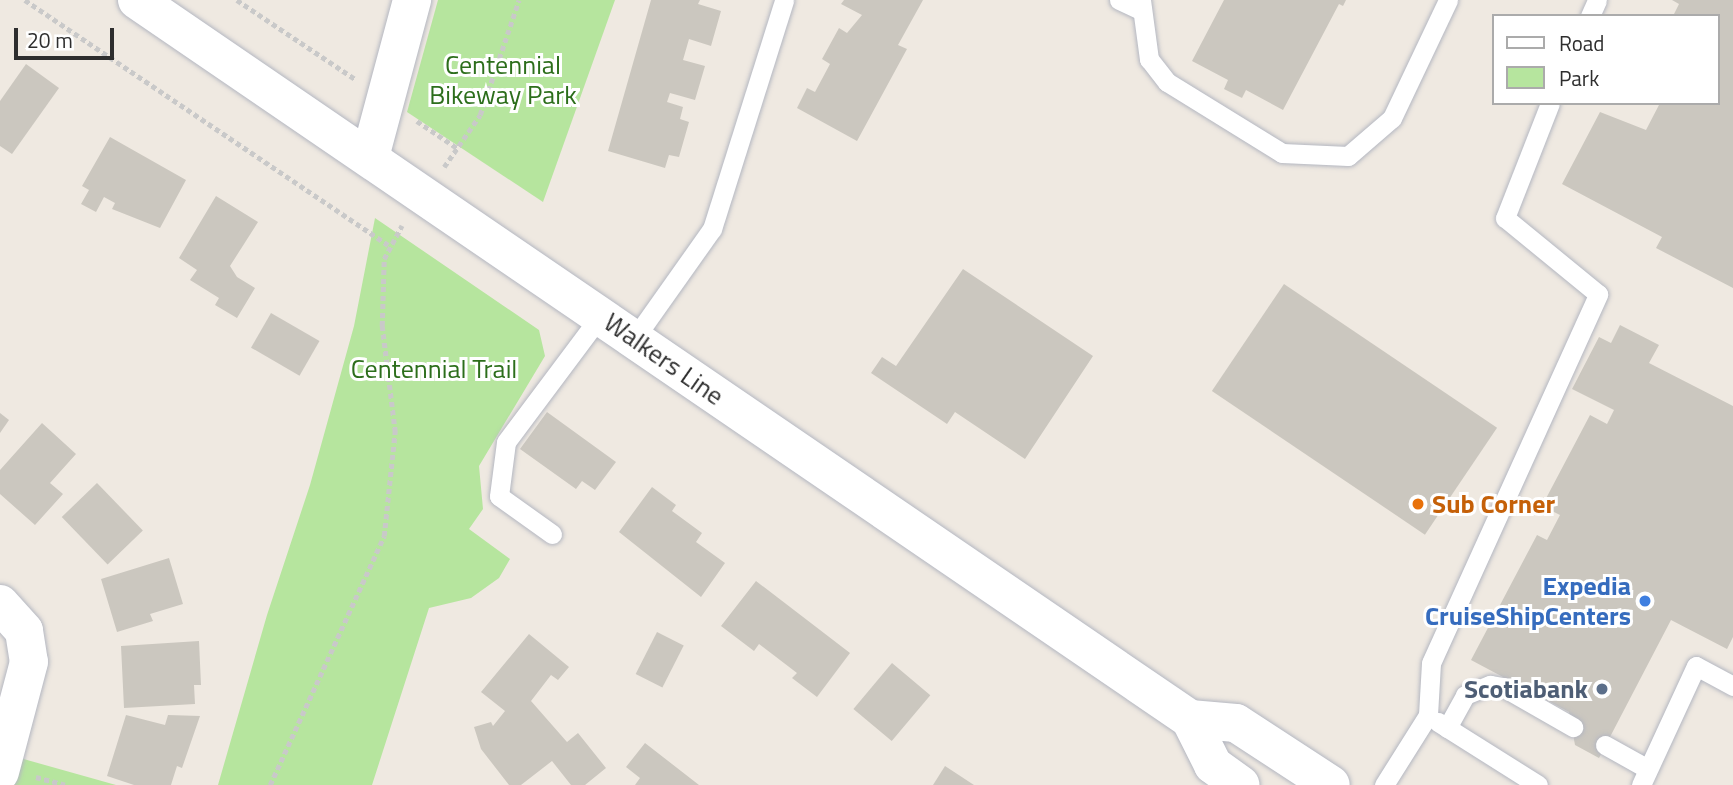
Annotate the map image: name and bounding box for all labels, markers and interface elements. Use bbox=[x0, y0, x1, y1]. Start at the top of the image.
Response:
scale bar bbox=[18, 14, 117, 58]
legend bbox=[1492, 14, 1719, 105]
text: 20 m bbox=[27, 24, 73, 56]
text: Road bbox=[1559, 27, 1604, 59]
park label: Centennial Bikeway Park bbox=[429, 49, 577, 110]
text: Park bbox=[1559, 62, 1599, 94]
street label: Walkers Line bbox=[598, 306, 730, 412]
park label: Centennial Trail bbox=[351, 353, 517, 385]
place label: Sub Corner bbox=[1432, 488, 1555, 520]
marker: Sub Corner bbox=[1410, 496, 1426, 512]
place label: Expedia CruiseShipCenters bbox=[1425, 570, 1631, 632]
marker: Expedia CruiseShipCenters bbox=[1637, 593, 1653, 609]
place label: Scotiabank bbox=[1464, 673, 1588, 705]
marker: Scotiabank bbox=[1594, 681, 1610, 697]

